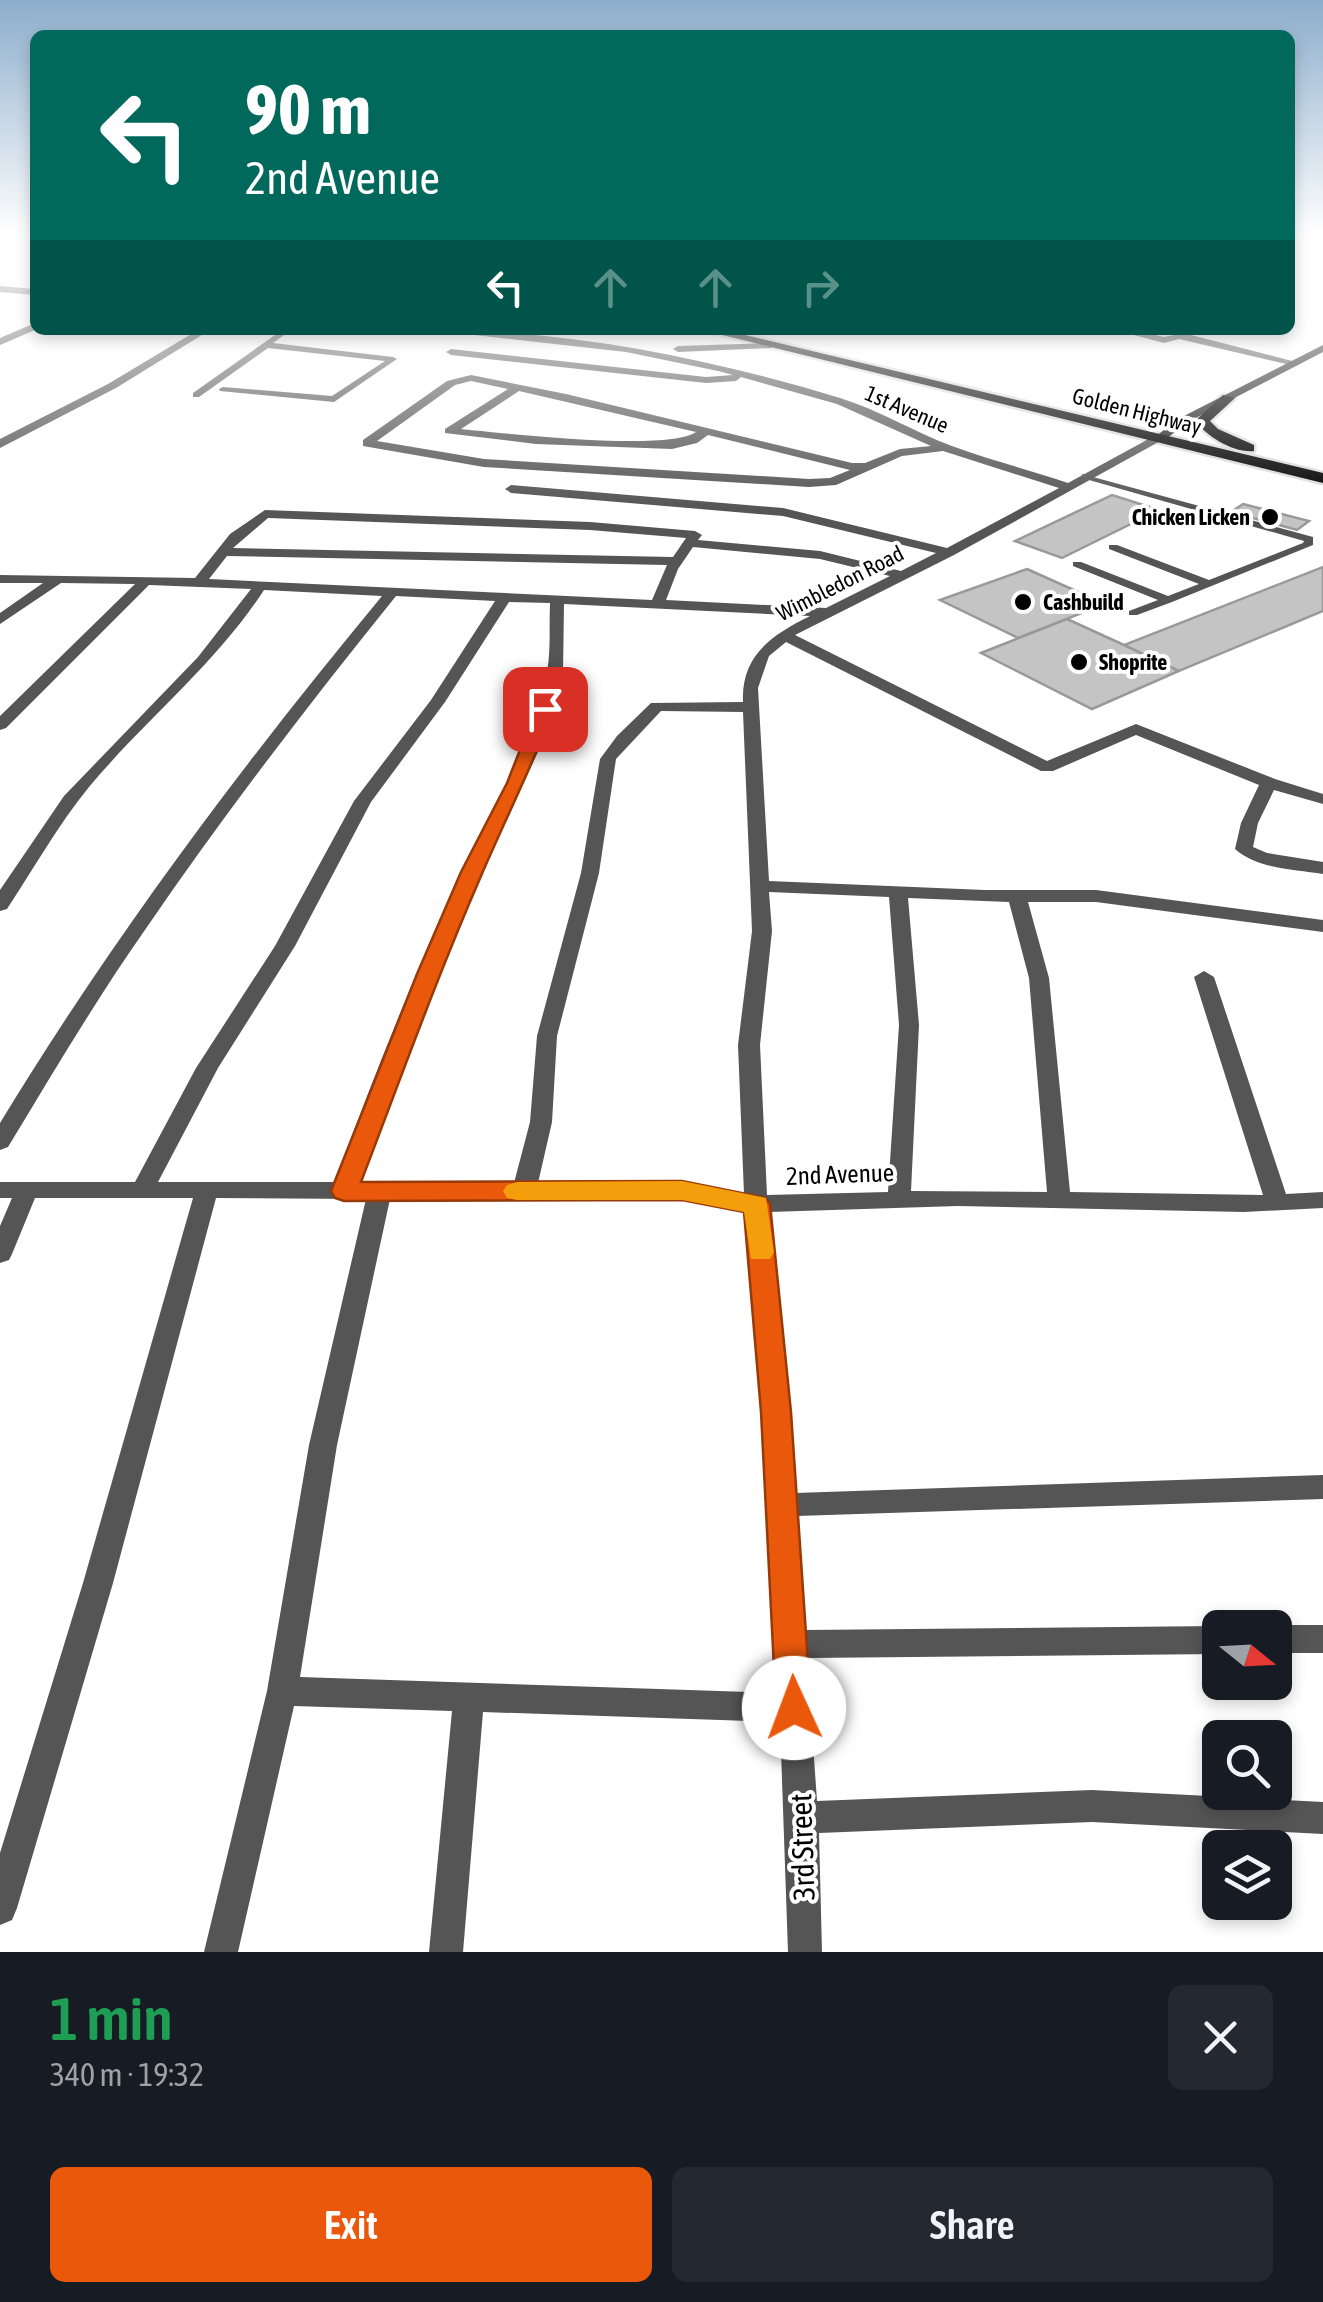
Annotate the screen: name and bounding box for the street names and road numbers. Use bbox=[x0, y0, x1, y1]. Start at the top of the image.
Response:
street label: 1st Avenue bbox=[861, 380, 953, 438]
street label: Golden Highway bbox=[1070, 382, 1204, 440]
street label: Wimbledon Road bbox=[772, 540, 908, 626]
street label: 2nd Avenue bbox=[785, 1158, 895, 1190]
street label: 3rd Street bbox=[783, 1793, 821, 1901]

